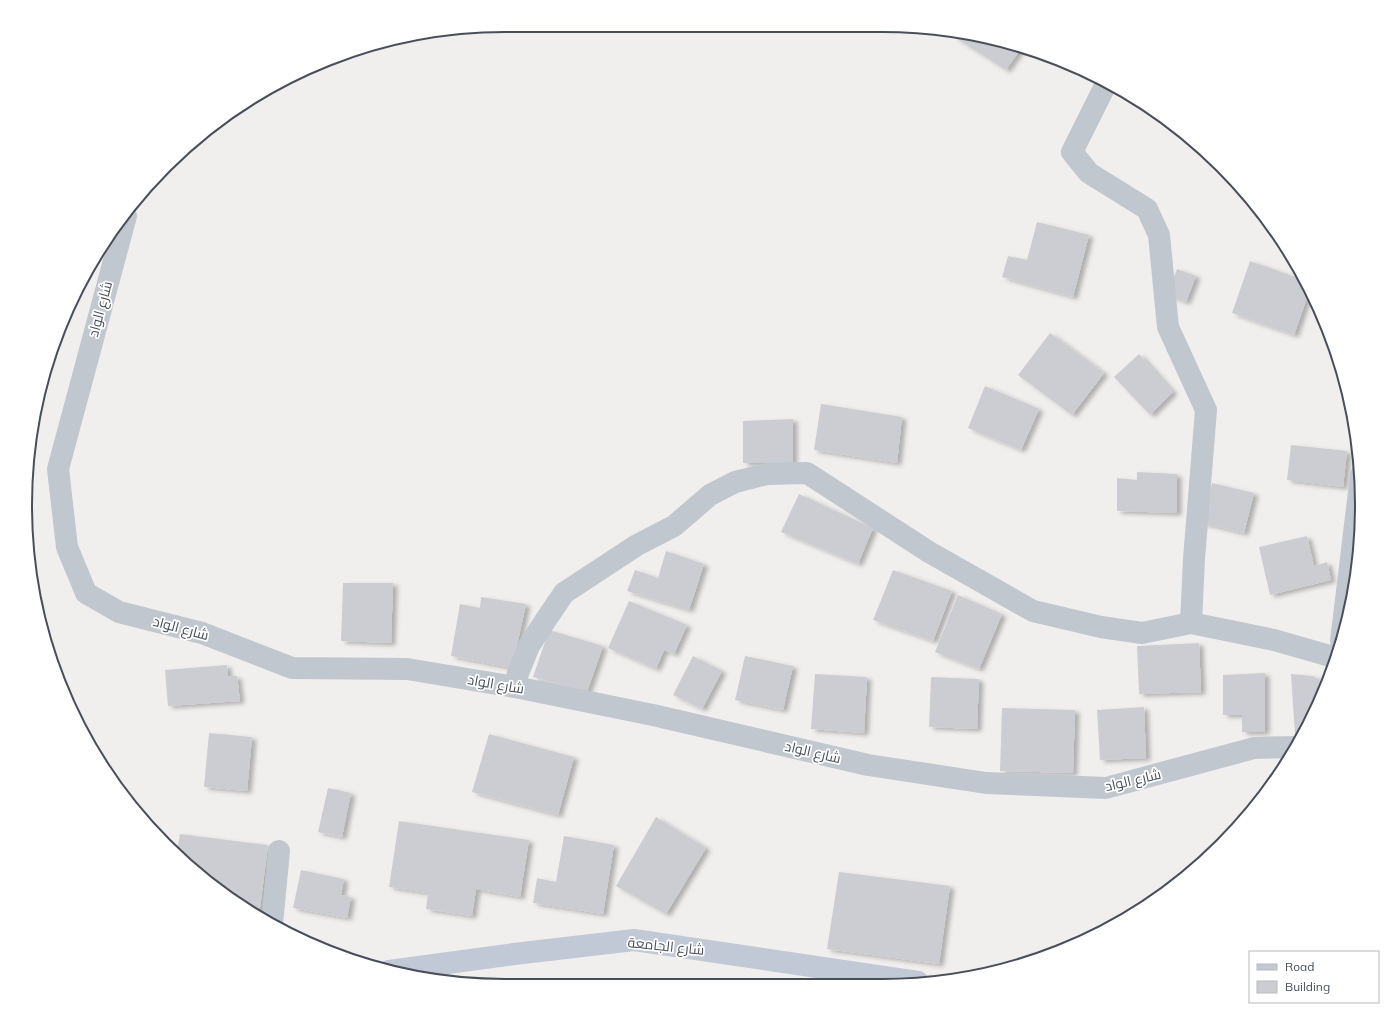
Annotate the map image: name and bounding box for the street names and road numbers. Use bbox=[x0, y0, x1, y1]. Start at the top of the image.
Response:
street label: شارع الواد bbox=[84, 279, 116, 339]
street label: شارع الواد bbox=[151, 612, 211, 644]
street label: شارع الواد bbox=[466, 670, 526, 698]
street label: شارع الواد bbox=[783, 737, 843, 767]
street label: شارع الواد bbox=[1103, 765, 1163, 795]
street label: شارع الجامعة bbox=[627, 933, 705, 959]

